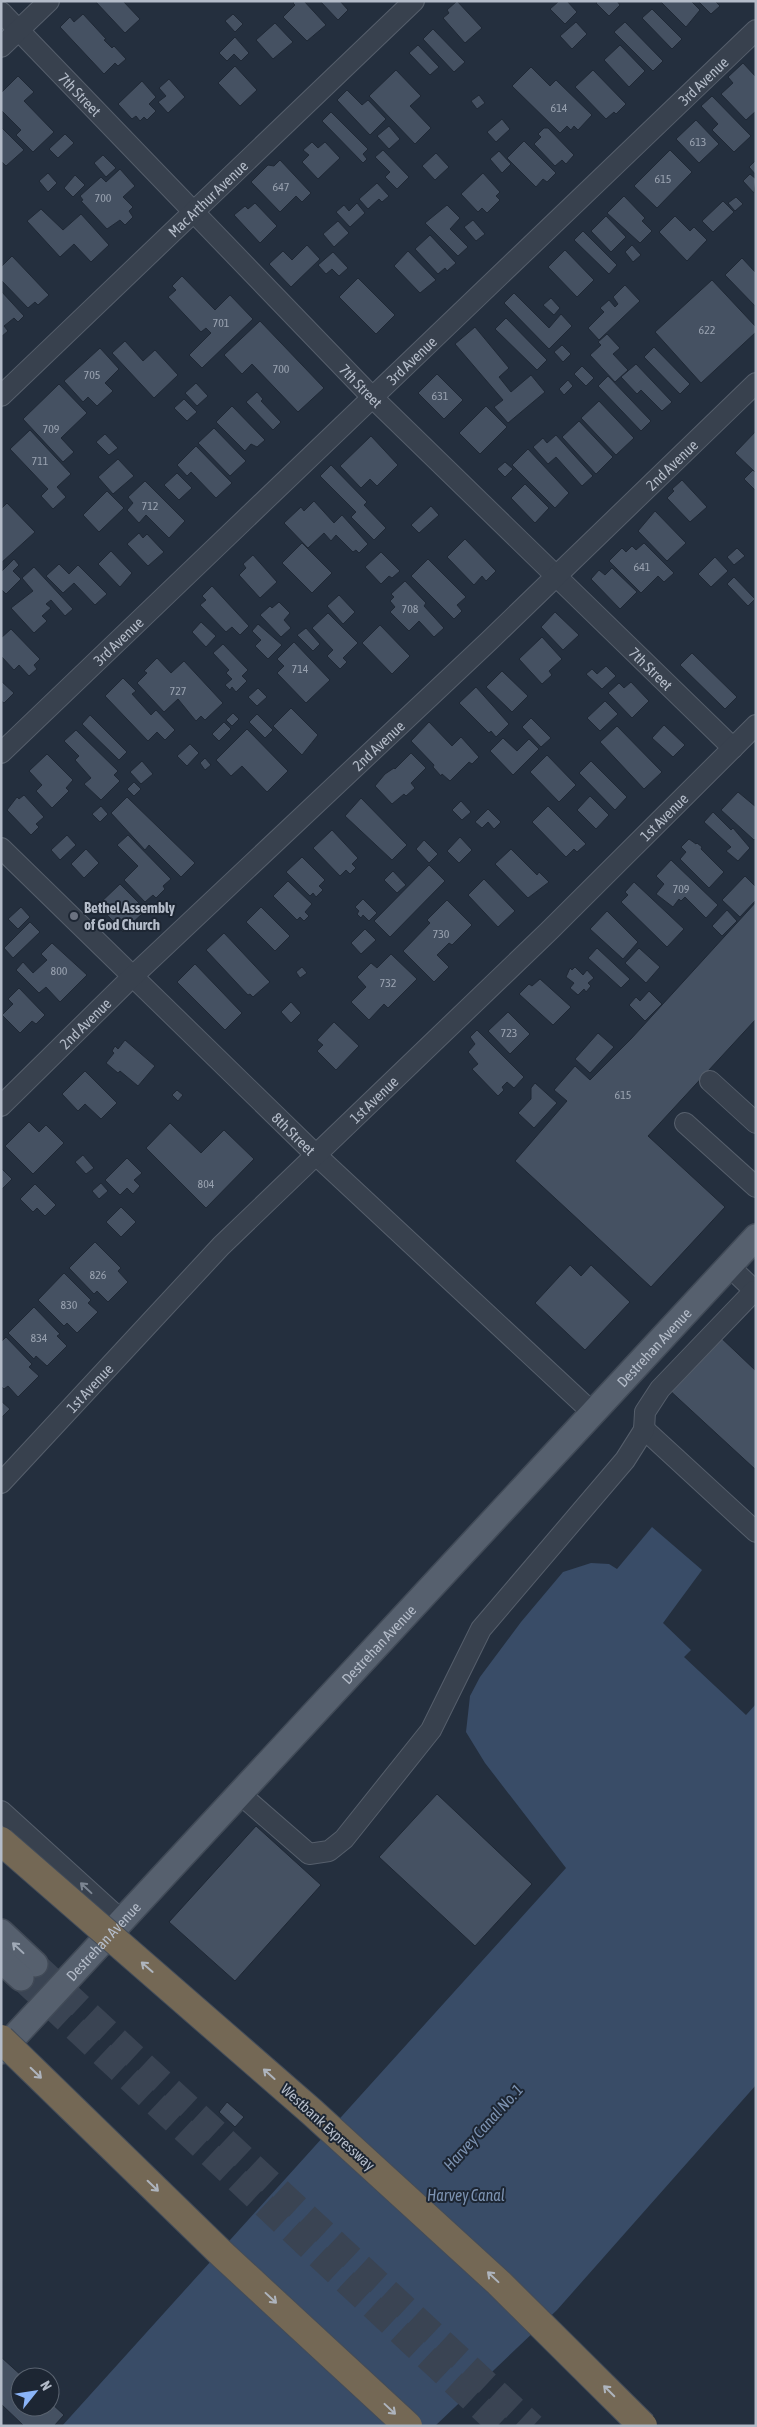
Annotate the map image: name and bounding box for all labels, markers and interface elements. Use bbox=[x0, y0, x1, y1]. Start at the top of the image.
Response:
street label: 3rd Avenue bbox=[675, 53, 732, 108]
street label: 7th Street bbox=[55, 69, 105, 119]
house number: 614 bbox=[551, 101, 568, 115]
house number: 613 bbox=[690, 135, 706, 149]
street label: Mac Arthur Avenue bbox=[165, 156, 251, 240]
house number: 615 bbox=[655, 172, 671, 186]
house number: 647 bbox=[273, 180, 290, 194]
house number: 700 bbox=[95, 191, 112, 205]
house number: 701 bbox=[213, 316, 230, 330]
house number: 622 bbox=[699, 323, 715, 337]
street label: 3rd Avenue bbox=[383, 332, 440, 388]
street label: 7th Street bbox=[336, 360, 386, 411]
house number: 700 bbox=[273, 362, 290, 376]
house number: 705 bbox=[84, 368, 100, 382]
house number: 631 bbox=[432, 389, 449, 403]
house number: 709 bbox=[43, 422, 60, 436]
street label: 2nd Avenue bbox=[642, 436, 701, 493]
house number: 711 bbox=[32, 454, 49, 468]
house number: 712 bbox=[142, 499, 158, 513]
house number: 641 bbox=[634, 560, 651, 574]
house number: 708 bbox=[402, 602, 419, 616]
street label: 3rd Avenue bbox=[90, 613, 146, 669]
street label: 7th Street bbox=[626, 644, 676, 693]
house number: 714 bbox=[292, 662, 309, 676]
house number: 727 bbox=[170, 684, 187, 698]
street label: 2nd Avenue bbox=[349, 717, 408, 774]
street label: 1st Avenue bbox=[636, 789, 691, 844]
house number: 709 bbox=[673, 882, 690, 896]
place label: Bethel Assembly of God Church bbox=[84, 899, 176, 933]
marker: Bethel Assembly of God Church bbox=[68, 910, 80, 922]
house number: 730 bbox=[433, 927, 450, 941]
house number: 800 bbox=[51, 964, 68, 978]
house number: 732 bbox=[380, 976, 396, 990]
street label: 2nd Avenue bbox=[56, 994, 114, 1052]
house number: 723 bbox=[501, 1026, 517, 1040]
street label: 1st Avenue bbox=[346, 1072, 401, 1126]
house number: 615 bbox=[615, 1088, 631, 1102]
street label: 8th Street bbox=[269, 1109, 319, 1158]
house number: 804 bbox=[198, 1177, 215, 1191]
house number: 826 bbox=[90, 1268, 107, 1282]
house number: 830 bbox=[61, 1298, 78, 1312]
street label: Destrehan Avenue bbox=[613, 1304, 695, 1390]
house number: 834 bbox=[31, 1331, 48, 1345]
street label: 1st Avenue bbox=[63, 1360, 116, 1416]
street label: Destrehan Avenue bbox=[338, 1601, 419, 1687]
one-way arrow bbox=[79, 1882, 92, 1894]
street label: Destrehan Avenue bbox=[62, 1898, 144, 1984]
one-way arrow bbox=[12, 1942, 25, 1954]
one-way arrow bbox=[141, 1961, 154, 1972]
one-way arrow bbox=[30, 2067, 43, 2079]
one-way arrow bbox=[263, 2068, 276, 2079]
street label: Westbank Expressway bbox=[278, 2080, 378, 2174]
water label: Harvey Canal No. 1 bbox=[440, 2080, 527, 2174]
one-way arrow bbox=[147, 2180, 159, 2192]
water label: Harvey Canal bbox=[427, 2186, 505, 2205]
one-way arrow bbox=[487, 2271, 499, 2283]
one-way arrow bbox=[264, 2292, 277, 2304]
north arrow bbox=[10, 2367, 60, 2417]
text: N bbox=[37, 2378, 55, 2393]
one-way arrow bbox=[603, 2386, 615, 2398]
one-way arrow bbox=[383, 2403, 396, 2415]

